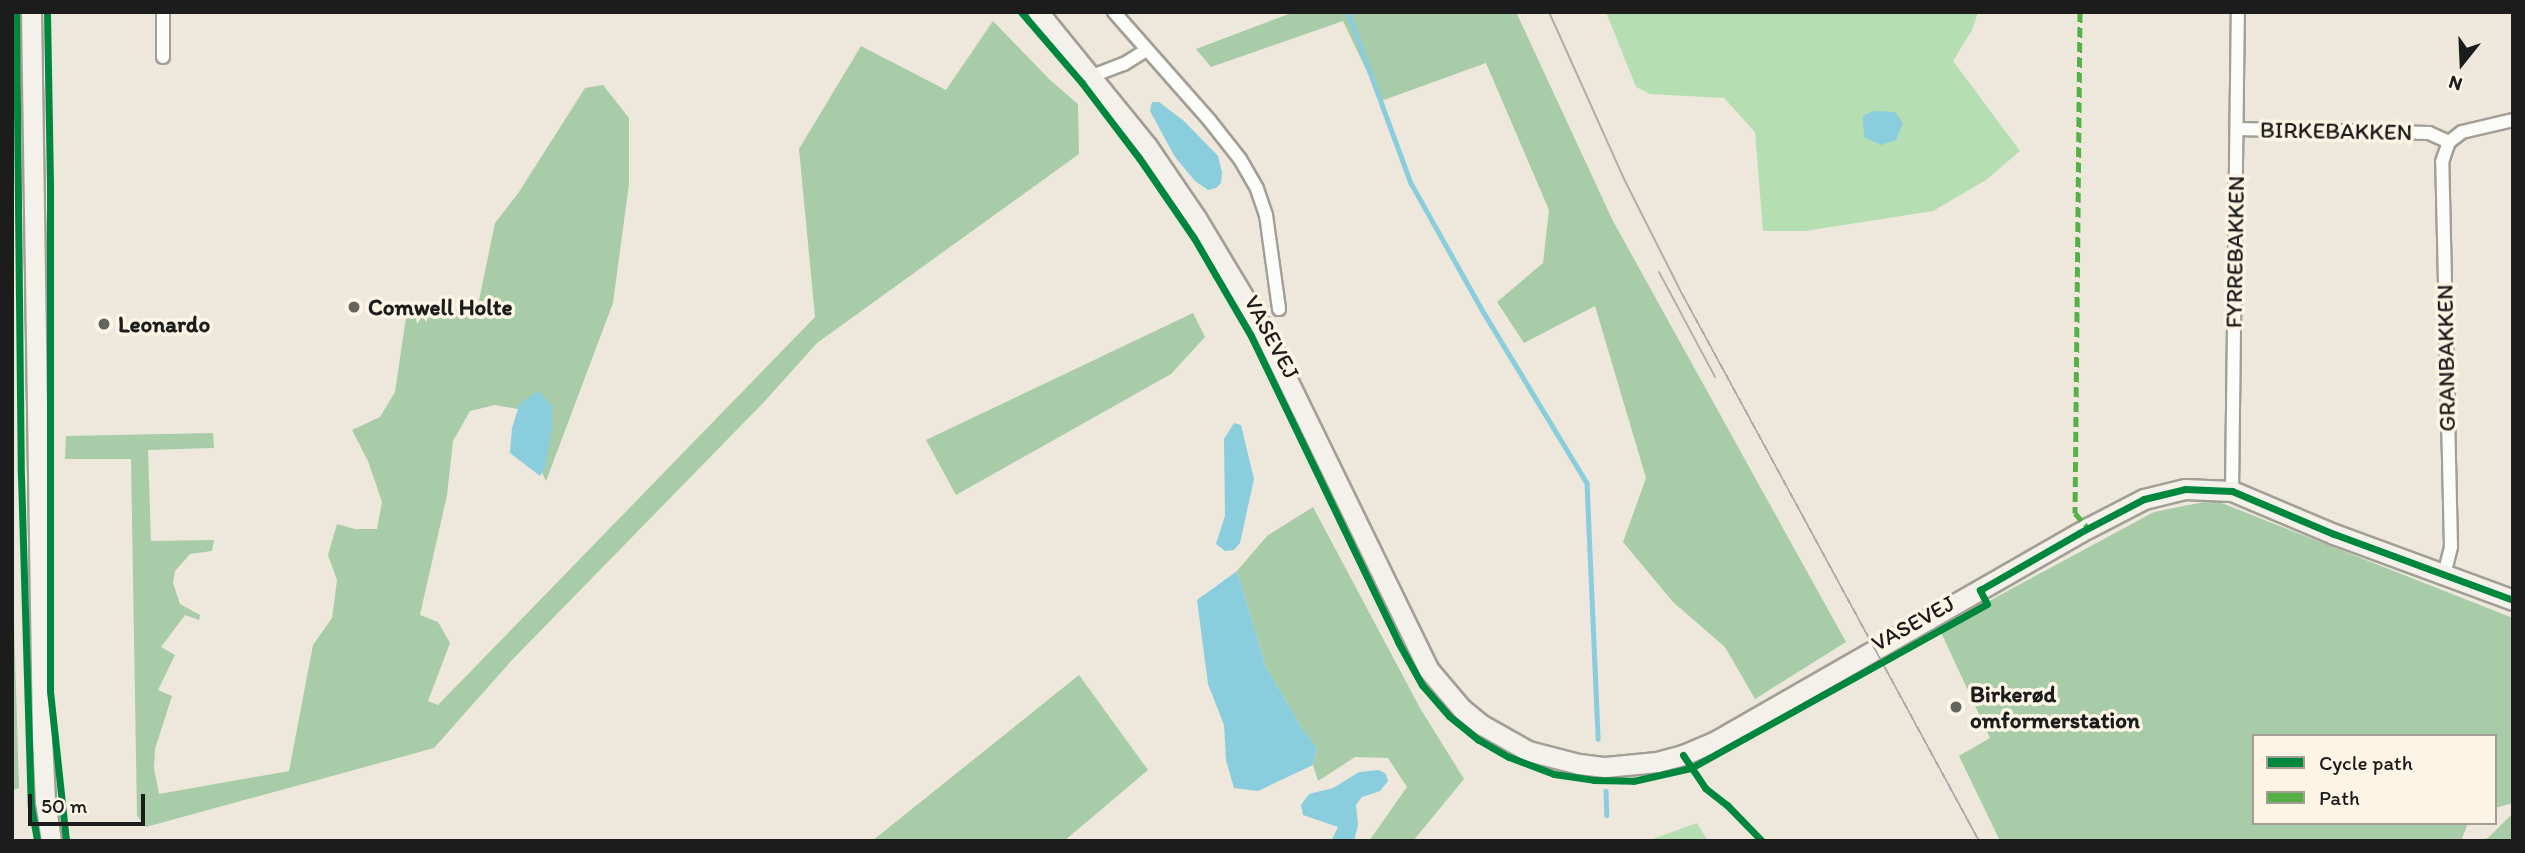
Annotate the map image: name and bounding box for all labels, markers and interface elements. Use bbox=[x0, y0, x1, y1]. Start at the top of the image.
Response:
north arrow bbox=[2427, 28, 2497, 98]
text: N bbox=[2446, 71, 2465, 96]
street label: BIRKEBAKKEN bbox=[2260, 116, 2412, 146]
street label: FYRREBAKKEN bbox=[2220, 175, 2250, 329]
street label: GRANBAKKEN bbox=[2431, 284, 2461, 432]
street label: VASEVEJ bbox=[1238, 290, 1306, 384]
place label: Comwell Holte bbox=[368, 293, 512, 321]
marker: Comwell Holte bbox=[346, 299, 362, 315]
place label: Leonardo bbox=[118, 310, 210, 338]
marker: Leonardo bbox=[96, 316, 112, 332]
street label: VASEVEJ bbox=[1867, 589, 1959, 657]
place label: Birkerød omformerstation bbox=[1970, 680, 2140, 734]
marker: Birkerød omformerstation bbox=[1948, 699, 1964, 715]
legend bbox=[2252, 734, 2497, 825]
text: Cycle path bbox=[2319, 750, 2413, 775]
scale bar bbox=[32, 780, 149, 824]
text: Path bbox=[2319, 785, 2360, 810]
text: 50 m bbox=[41, 793, 87, 818]

